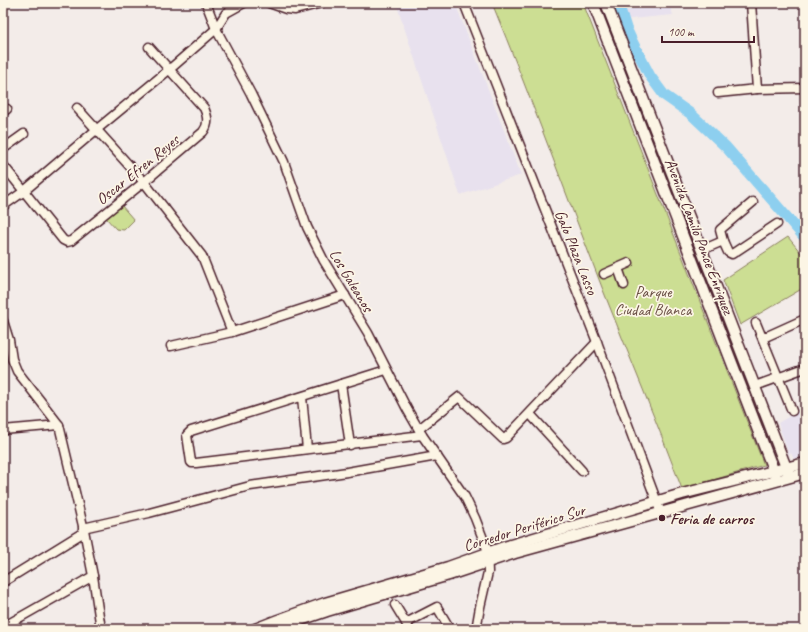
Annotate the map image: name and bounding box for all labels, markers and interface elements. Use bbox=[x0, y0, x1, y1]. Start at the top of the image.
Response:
scale bar bbox=[662, 18, 754, 44]
text: 100 m bbox=[668, 24, 695, 40]
street label: Oscar Efren Reyes bbox=[92, 129, 184, 209]
street label: Avenida Camilo Ponce Enriquez bbox=[660, 156, 739, 319]
street label: Galo Plaza Lasso bbox=[550, 207, 603, 299]
street label: Los Galeanos bbox=[325, 246, 378, 317]
park label: Parque Ciudad Blanca bbox=[615, 282, 693, 320]
street label: Corredor Periférico Sur bbox=[461, 500, 589, 556]
place label: Feria de carros bbox=[670, 509, 755, 529]
marker: Feria de carros bbox=[657, 513, 667, 523]

